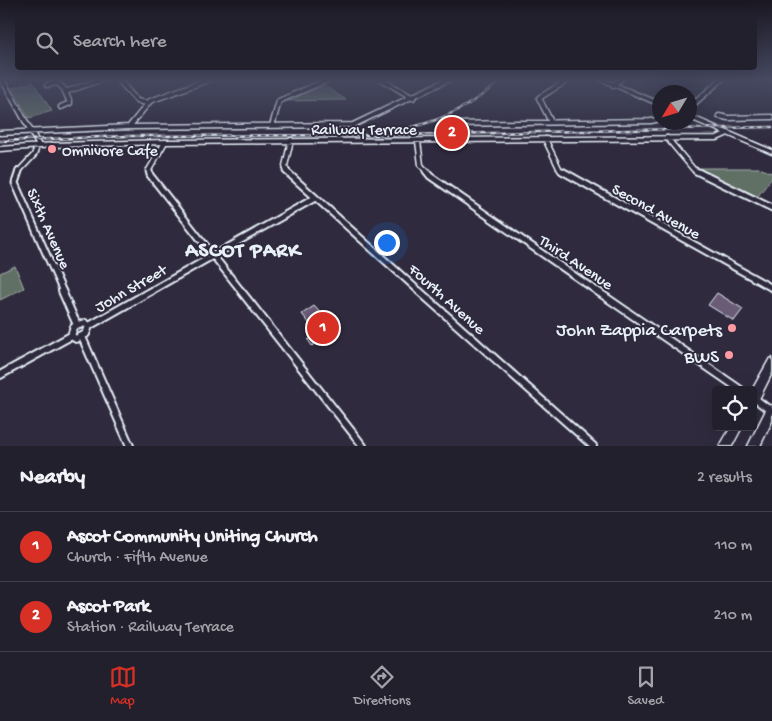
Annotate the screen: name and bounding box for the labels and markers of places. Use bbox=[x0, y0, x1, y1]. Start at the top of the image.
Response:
pin: 2 bbox=[436, 114, 468, 152]
marker: Omnivore Cafe bbox=[46, 143, 58, 155]
place label: Omnivore Cafe bbox=[62, 143, 159, 162]
pin: 1 bbox=[307, 309, 339, 347]
place label: John Zappia Carpets bbox=[556, 320, 723, 343]
marker: John Zappia Carpets bbox=[726, 322, 738, 334]
place label: BWS bbox=[683, 347, 719, 370]
marker: BWS bbox=[723, 349, 735, 361]

